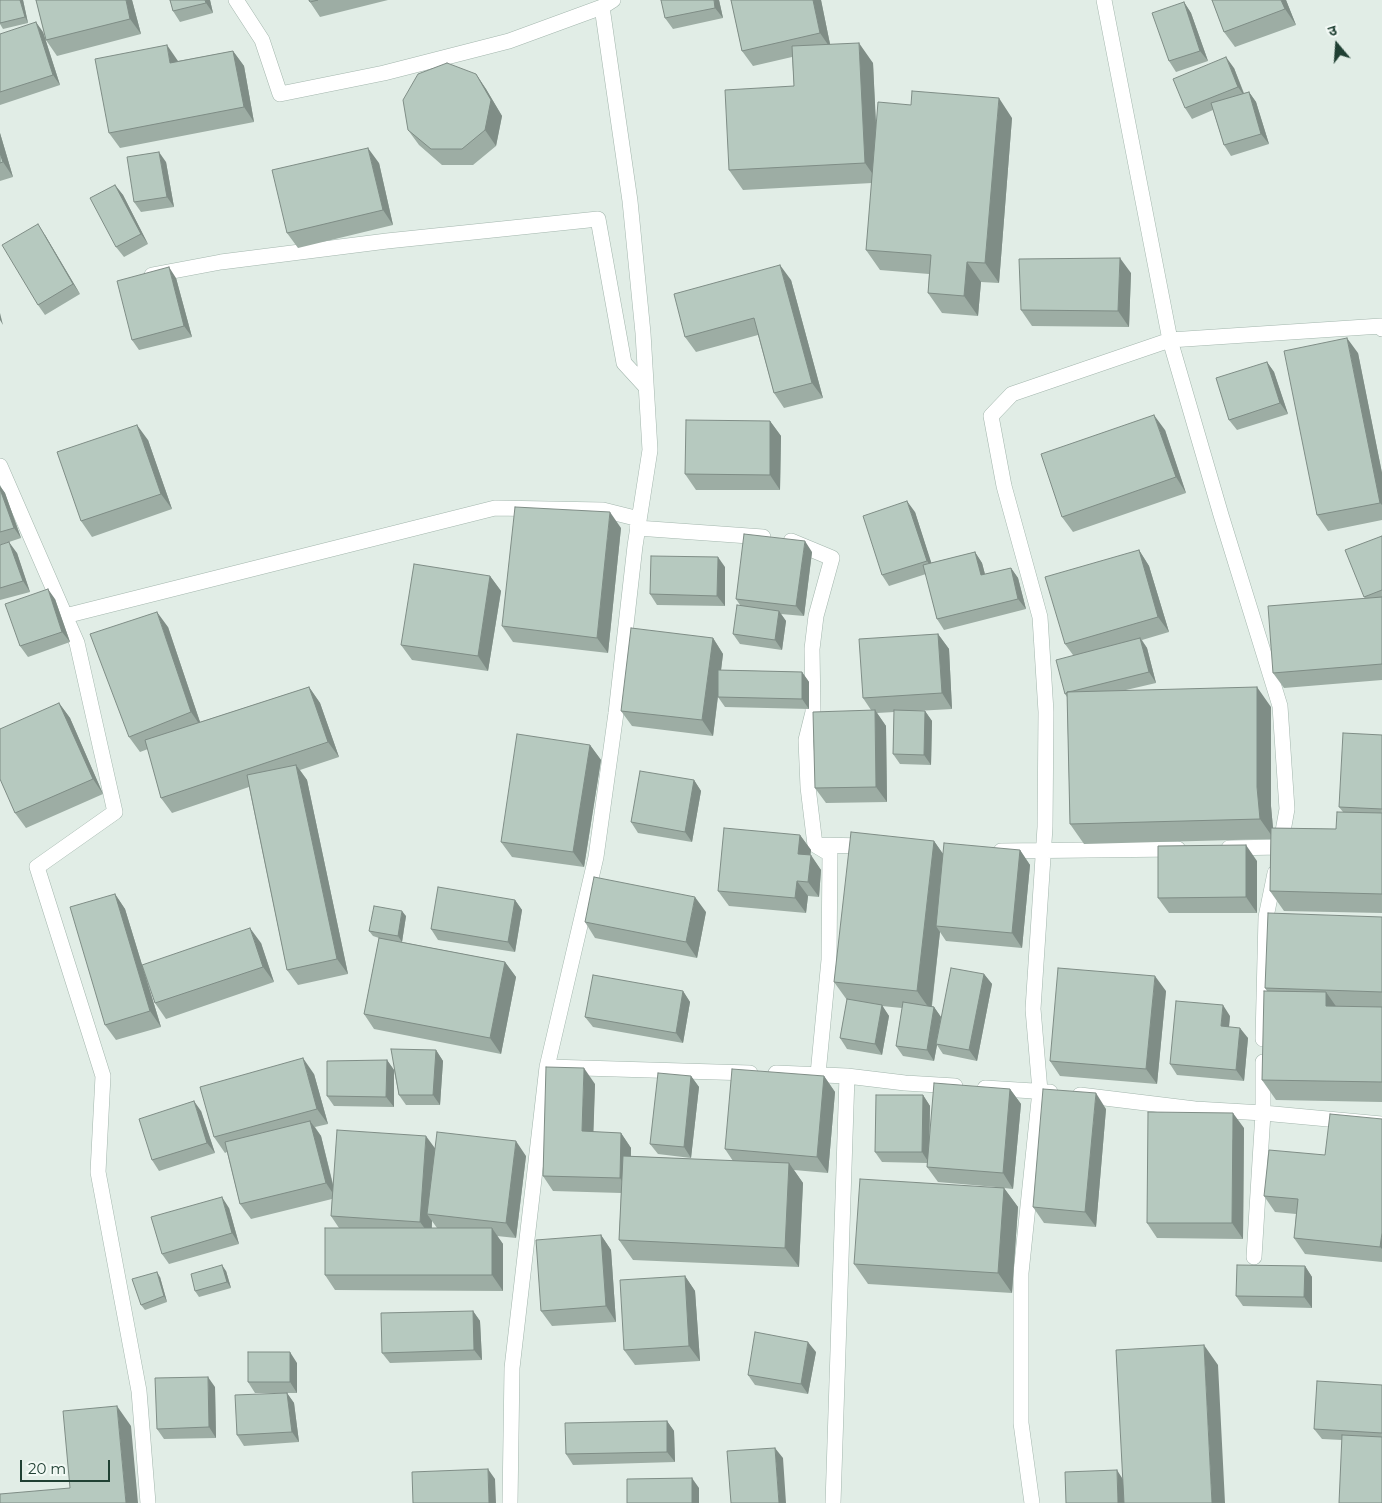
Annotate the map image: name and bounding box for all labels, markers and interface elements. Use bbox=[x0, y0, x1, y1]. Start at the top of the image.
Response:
north arrow bbox=[1312, 20, 1362, 70]
text: उ bbox=[1326, 21, 1339, 41]
scale bar bbox=[22, 1450, 112, 1482]
text: 20 m bbox=[28, 1459, 66, 1478]

